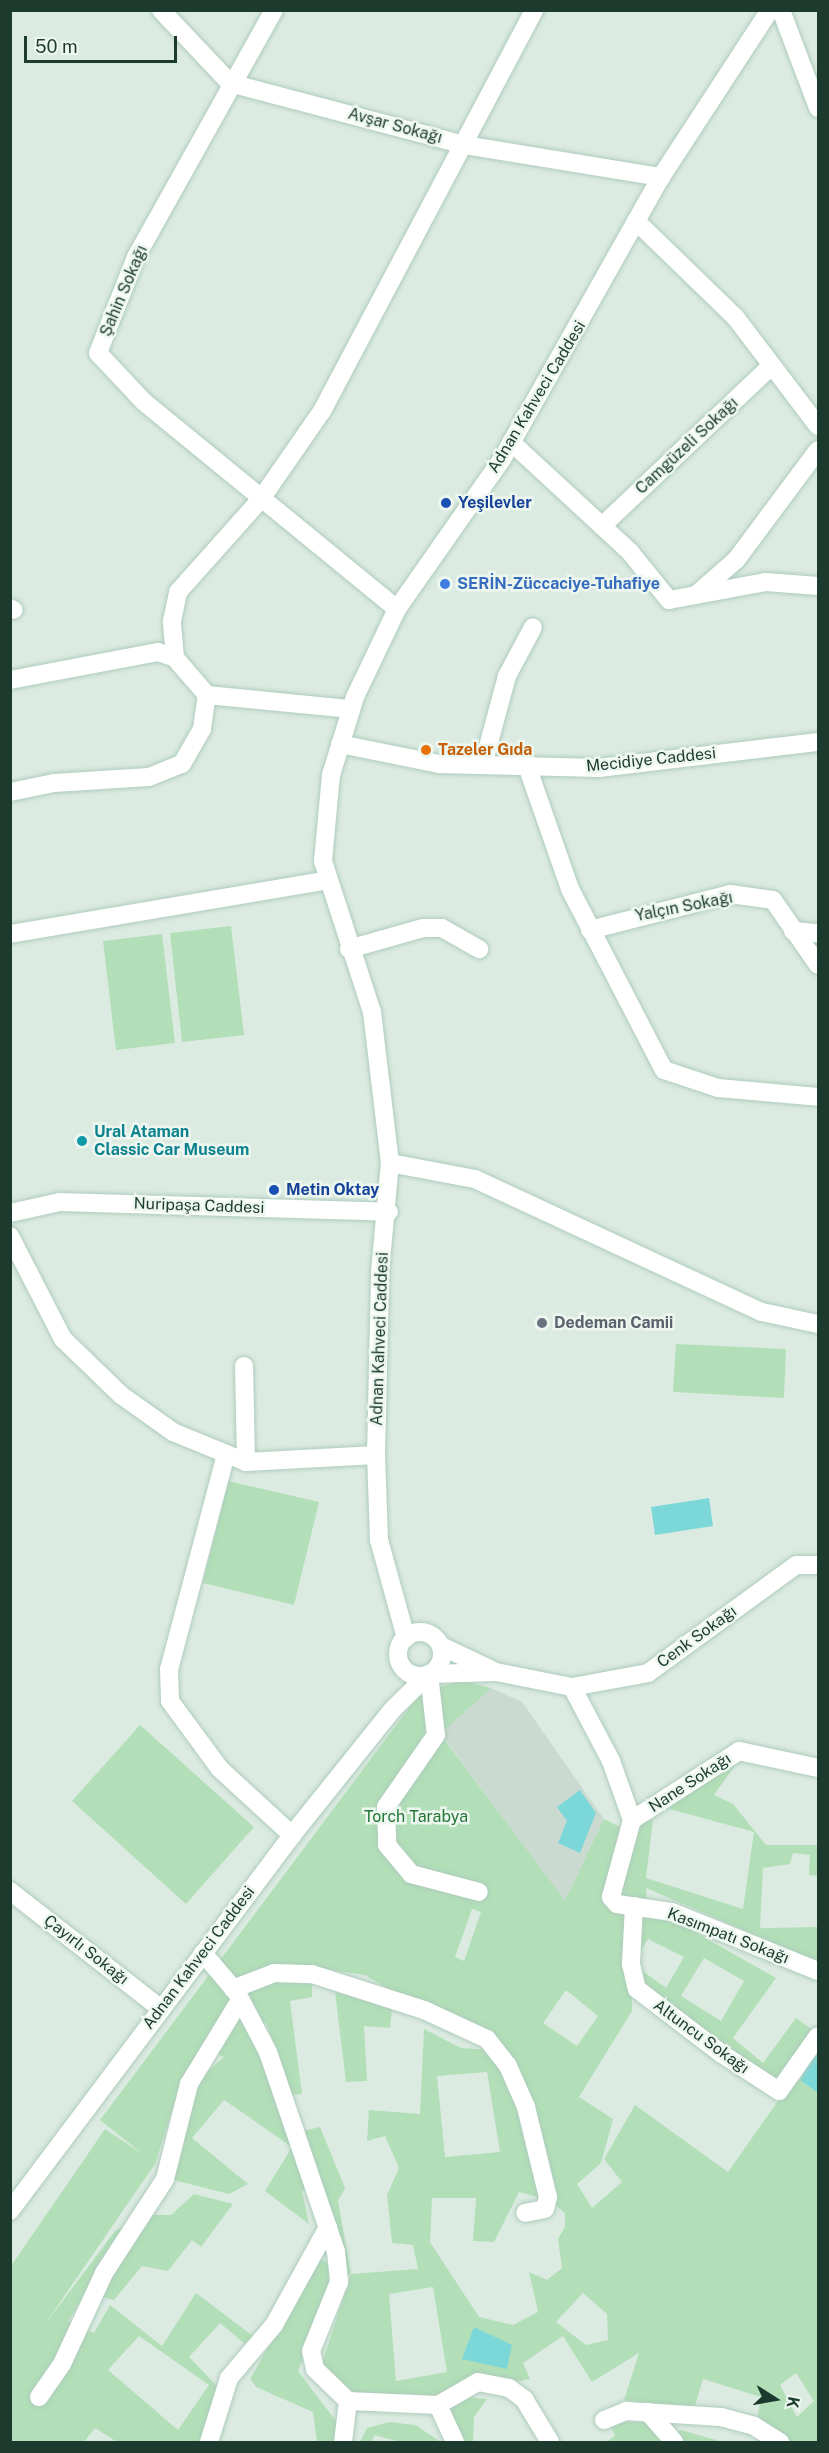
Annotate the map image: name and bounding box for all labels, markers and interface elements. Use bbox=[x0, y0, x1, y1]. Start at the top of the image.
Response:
scale bar bbox=[27, 24, 180, 62]
text: 50 m bbox=[35, 36, 78, 57]
street label: Avşar Sokağı bbox=[346, 104, 444, 148]
street label: Şahin Sokağı bbox=[96, 243, 152, 339]
street label: Adnan Kahveci Caddesi bbox=[484, 318, 590, 476]
street label: Camgüzeli Sokağı bbox=[632, 394, 742, 498]
place label: Yeşilevler bbox=[458, 493, 532, 513]
marker: Yeşilevler bbox=[439, 496, 453, 510]
place label: SERİN-Züccaciye-Tuhafiye bbox=[457, 574, 660, 594]
marker: SERİN-Züccaciye-Tuhafiye bbox=[438, 577, 452, 591]
place label: Tazeler Gıda bbox=[438, 740, 532, 760]
marker: Tazeler Gıda bbox=[419, 743, 433, 757]
street label: Mecidiye Caddesi bbox=[585, 744, 717, 776]
street label: Yalçın Sokağı bbox=[634, 888, 734, 926]
place label: Ural Ataman Classic Car Museum bbox=[94, 1122, 249, 1160]
marker: Ural Ataman Classic Car Museum bbox=[75, 1134, 89, 1148]
place label: Metin Oktay bbox=[286, 1180, 379, 1200]
marker: Metin Oktay bbox=[267, 1183, 281, 1197]
street label: Nuripaşa Caddesi bbox=[133, 1194, 265, 1218]
street label: Adnan Kahveci Caddesi bbox=[367, 1252, 393, 1426]
place label: Dedeman Camii bbox=[554, 1313, 673, 1333]
marker: Dedeman Camii bbox=[535, 1316, 549, 1330]
street label: Cenk Sokağı bbox=[654, 1602, 740, 1672]
street label: Nane Sokağı bbox=[645, 1749, 735, 1817]
park label: Torch Tarabya bbox=[364, 1807, 468, 1827]
street label: Adnan Kahveci Caddesi bbox=[139, 1883, 259, 2033]
street label: Kasımpatı Sokağı bbox=[665, 1904, 791, 1968]
street label: Çayırlı Sokağı bbox=[40, 1911, 132, 1989]
street label: Altuncu Sokağı bbox=[649, 1996, 753, 2078]
north arrow bbox=[745, 2369, 805, 2429]
text: K bbox=[783, 2395, 804, 2410]

